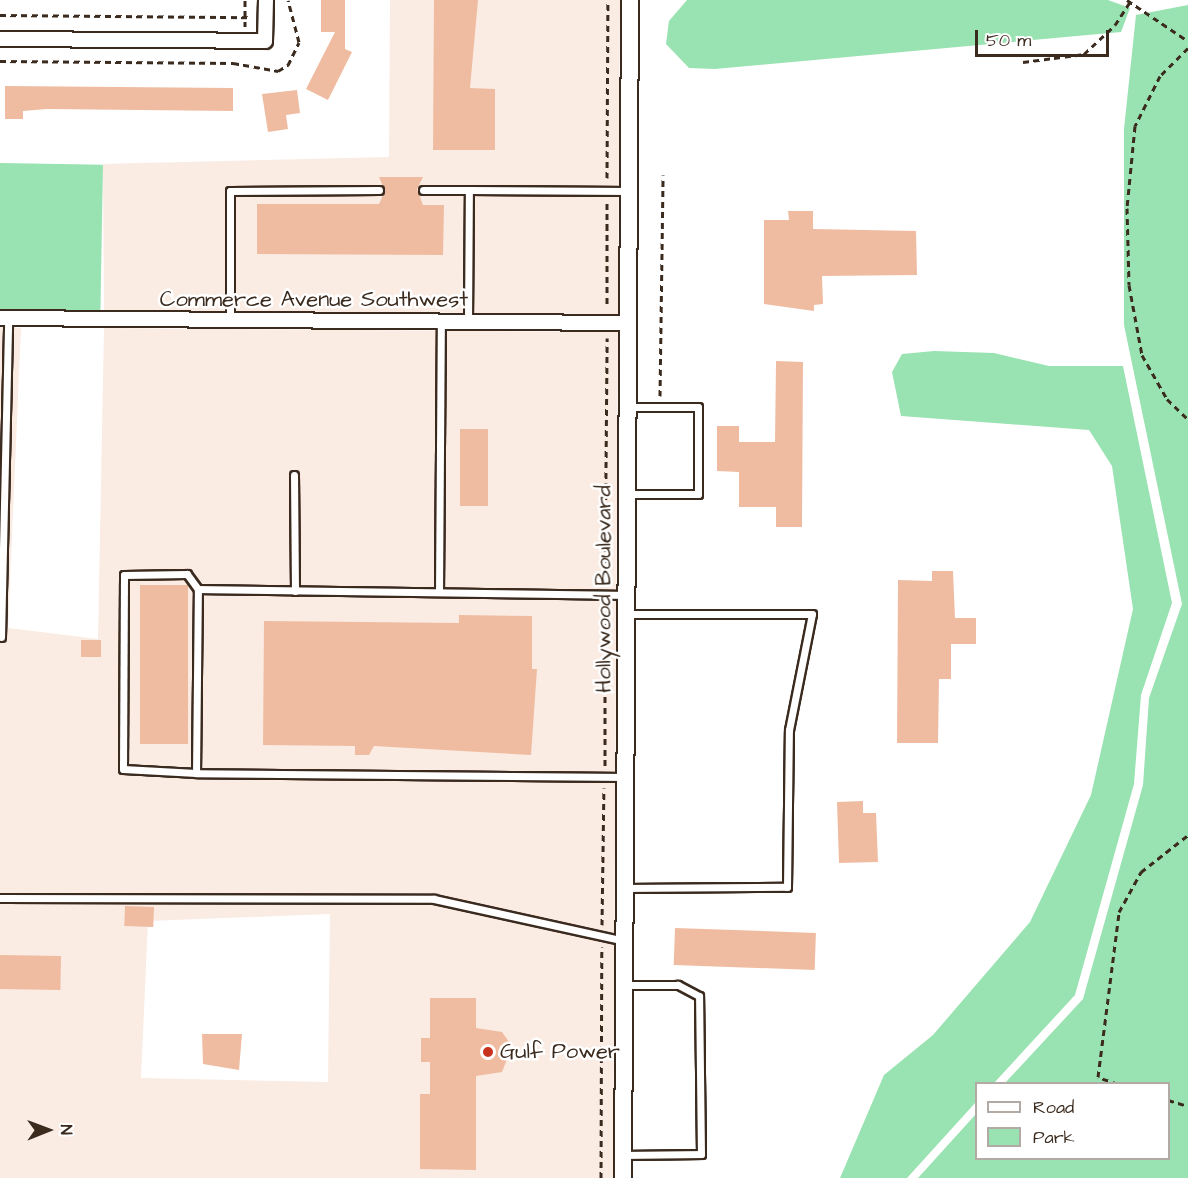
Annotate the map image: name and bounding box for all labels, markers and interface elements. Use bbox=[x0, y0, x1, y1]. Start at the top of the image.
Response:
scale bar bbox=[978, 18, 1112, 56]
text: 50 m bbox=[986, 28, 1031, 53]
street label: Commerce Avenue Southwest bbox=[160, 287, 468, 313]
street label: Hollywood Boulevard bbox=[591, 485, 617, 693]
place label: Gulf Power bbox=[500, 1039, 620, 1065]
marker: Gulf Power bbox=[481, 1045, 495, 1059]
legend bbox=[975, 1082, 1170, 1160]
text: Road bbox=[1033, 1095, 1074, 1120]
north arrow bbox=[18, 1100, 78, 1160]
text: N bbox=[55, 1124, 77, 1135]
text: Park bbox=[1033, 1125, 1075, 1150]

